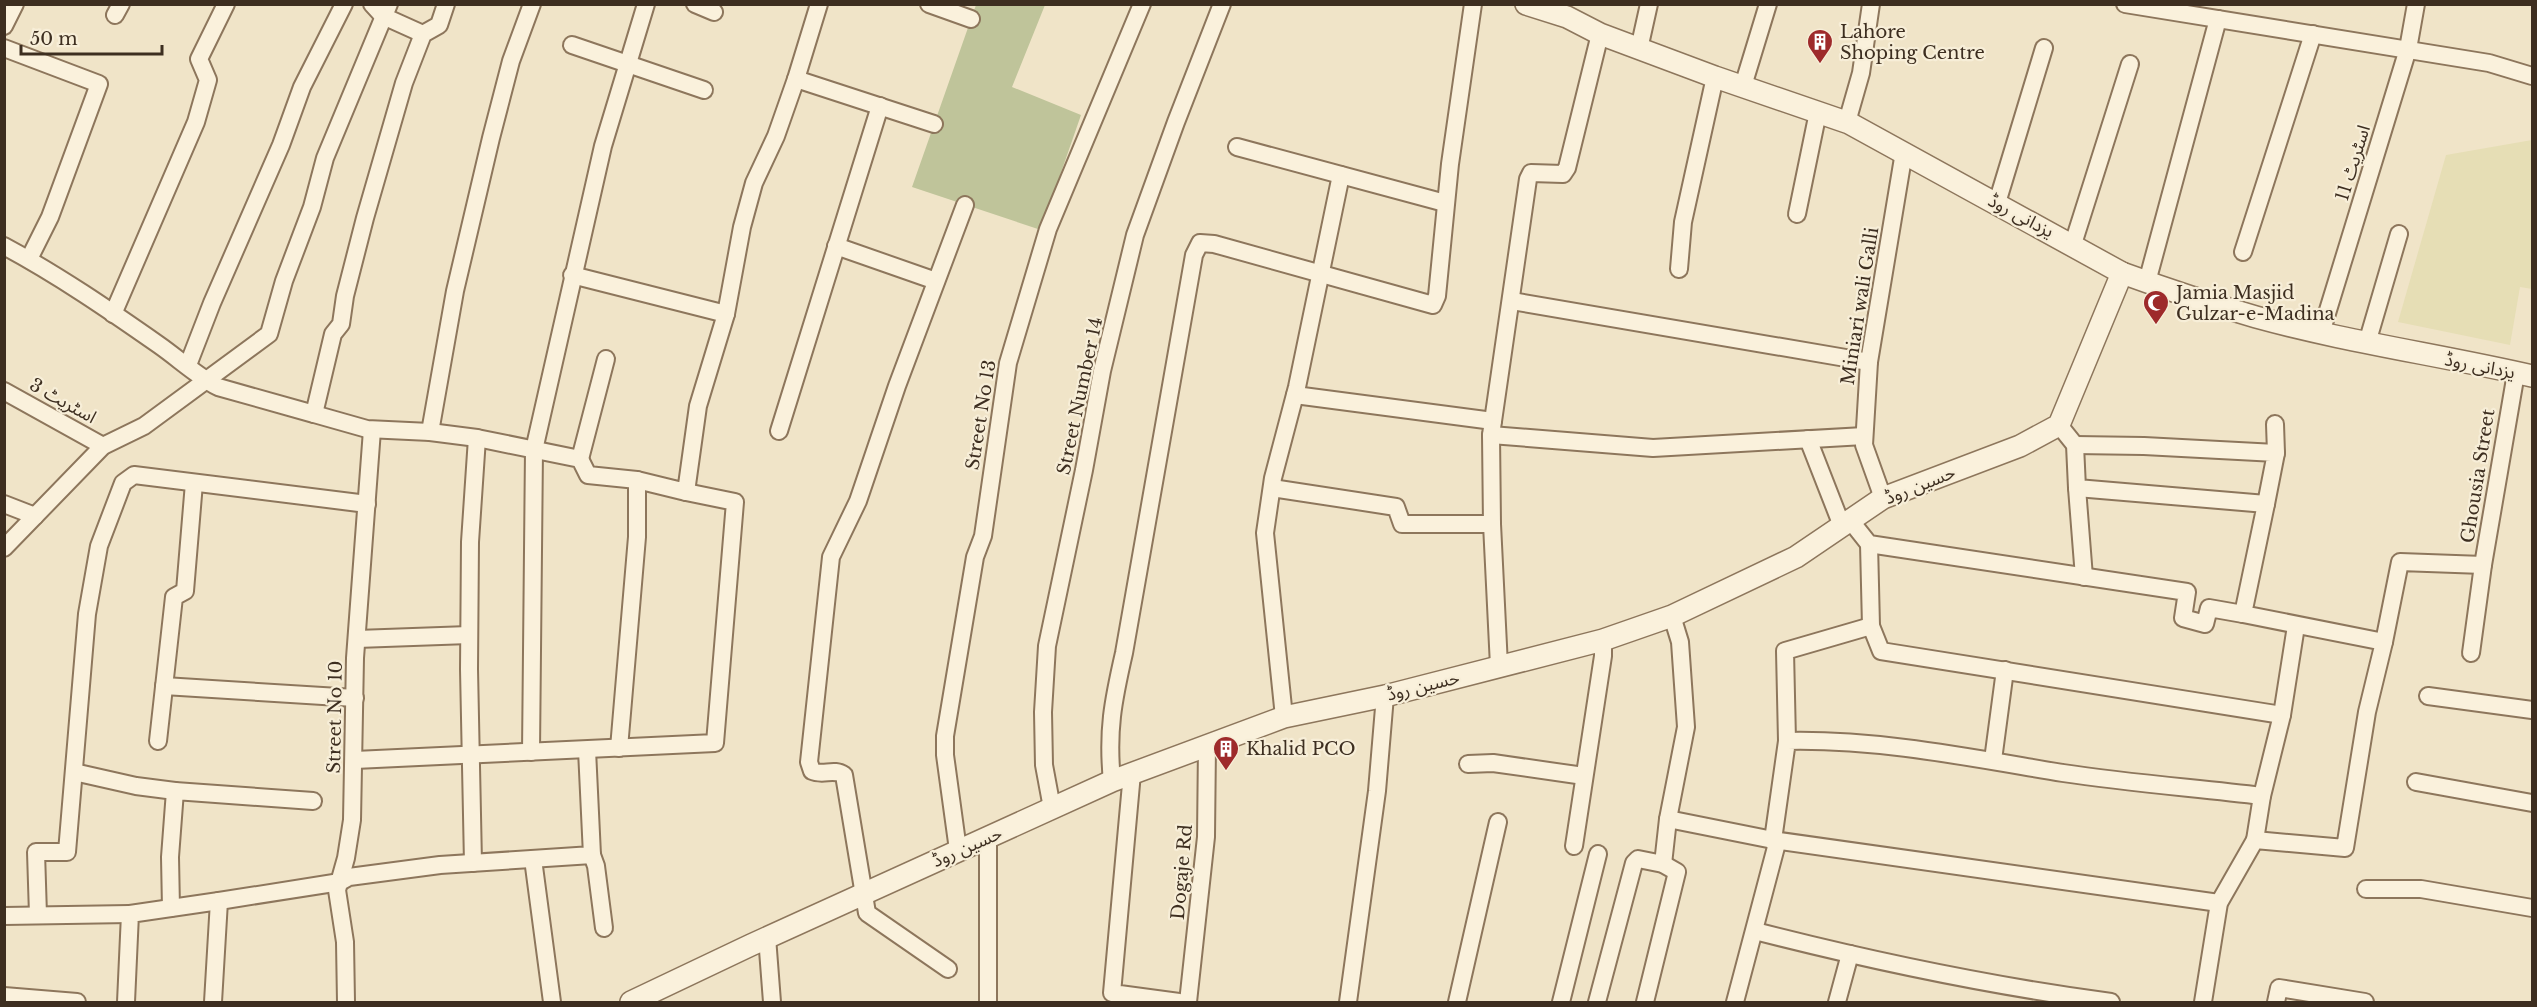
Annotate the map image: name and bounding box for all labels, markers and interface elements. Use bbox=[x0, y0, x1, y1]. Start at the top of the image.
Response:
scale bar bbox=[21, 18, 162, 56]
place label: Lahore Shoping Centre bbox=[1840, 21, 1985, 64]
building icon: Lahore Shoping Centre bbox=[1805, 27, 1835, 65]
text: 50 m bbox=[30, 28, 78, 50]
street label: اسٹریٹ 11 bbox=[2331, 122, 2375, 204]
street label: یزدانی روڈ bbox=[1984, 190, 2058, 242]
street label: Miniari wali Galli bbox=[1837, 226, 1883, 386]
place label: Jamia Masjid Gulzar-e-Madina bbox=[2174, 282, 2335, 325]
mosque icon: Jamia Masjid Gulzar-e-Madina bbox=[2141, 288, 2171, 326]
street label: Street Number 14 bbox=[1053, 315, 1107, 477]
street label: یزدانی روڈ bbox=[2443, 348, 2517, 384]
street label: Street No 13 bbox=[961, 358, 1001, 472]
street label: اسٹریٹ 3 bbox=[26, 374, 100, 428]
street label: Ghousia Street bbox=[2457, 407, 2499, 545]
street label: حسین روڈ bbox=[1881, 461, 1959, 509]
street label: Street No 10 bbox=[323, 660, 347, 774]
street label: حسین روڈ bbox=[1384, 666, 1462, 706]
building icon: Khalid PCO bbox=[1211, 734, 1241, 772]
place label: Khalid PCO bbox=[1246, 738, 1356, 760]
street label: حسین روڈ bbox=[929, 822, 1005, 872]
street label: Dogaje Rd bbox=[1167, 823, 1197, 921]

